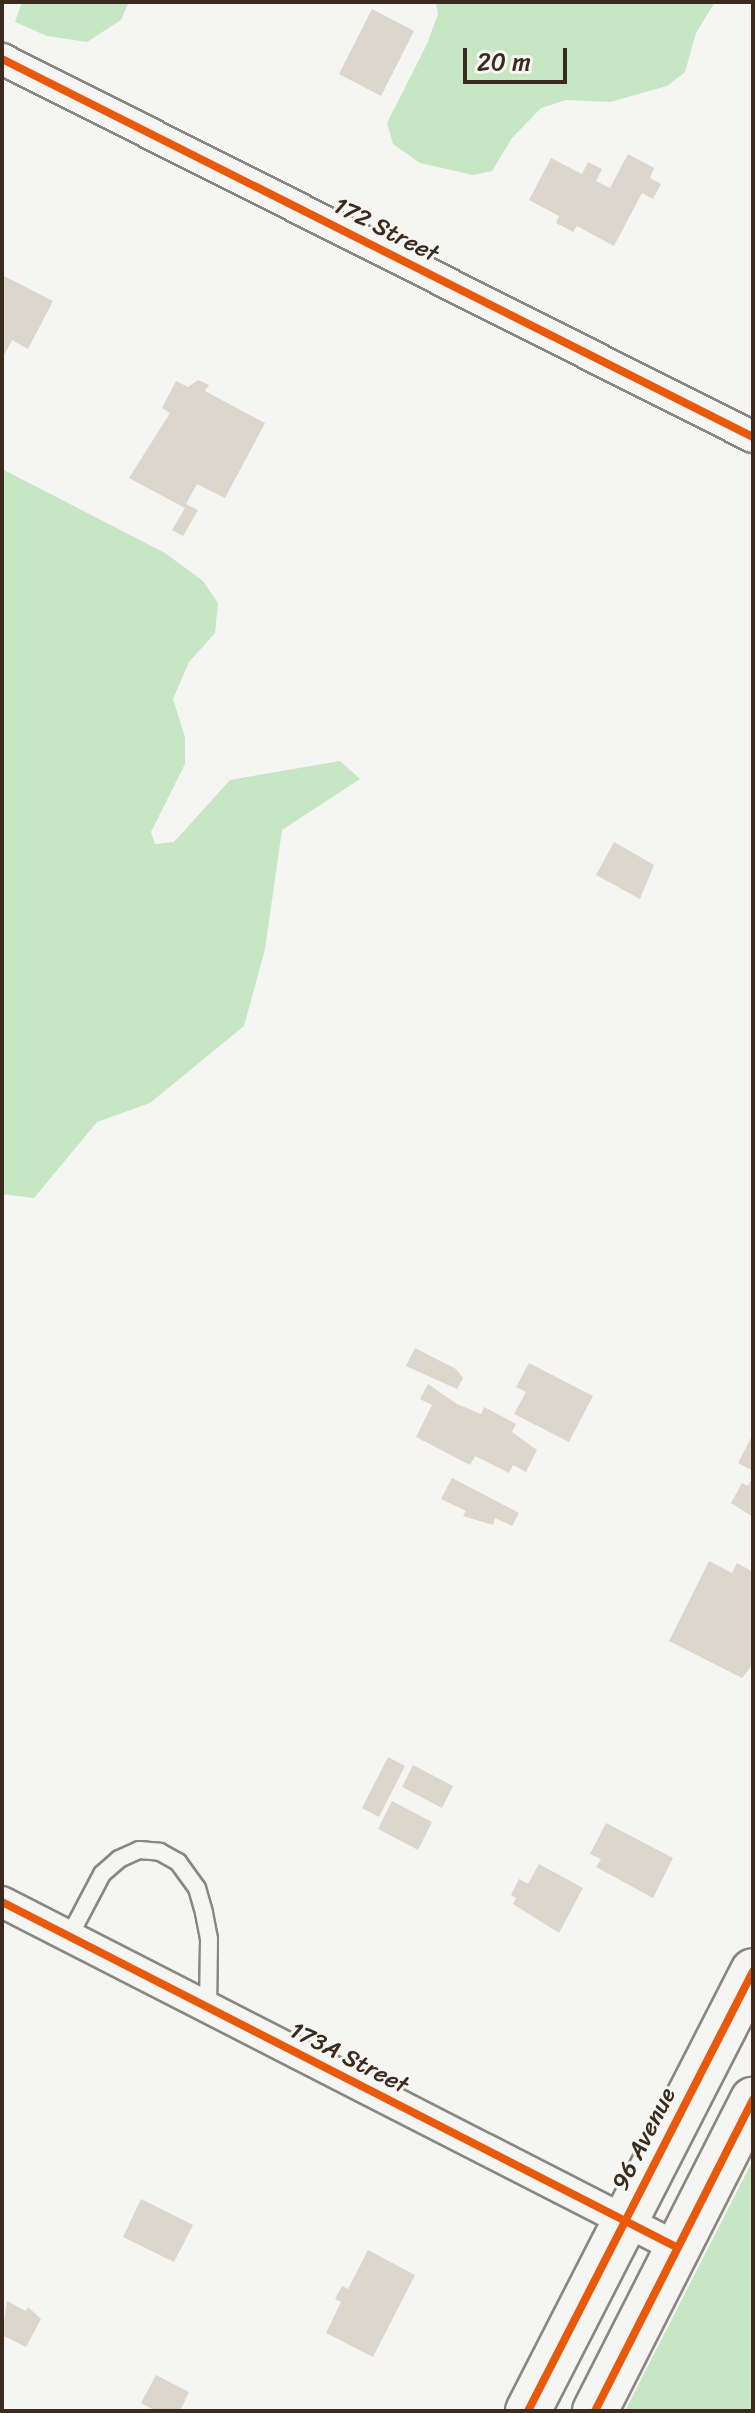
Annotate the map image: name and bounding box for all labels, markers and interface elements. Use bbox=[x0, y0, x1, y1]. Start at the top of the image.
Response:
scale bar bbox=[467, 32, 571, 82]
text: 20 m bbox=[477, 41, 531, 83]
street label: 172 Street bbox=[329, 191, 443, 269]
street label: 173A Street bbox=[285, 2016, 413, 2100]
street label: 96 Avenue bbox=[606, 2083, 682, 2195]

